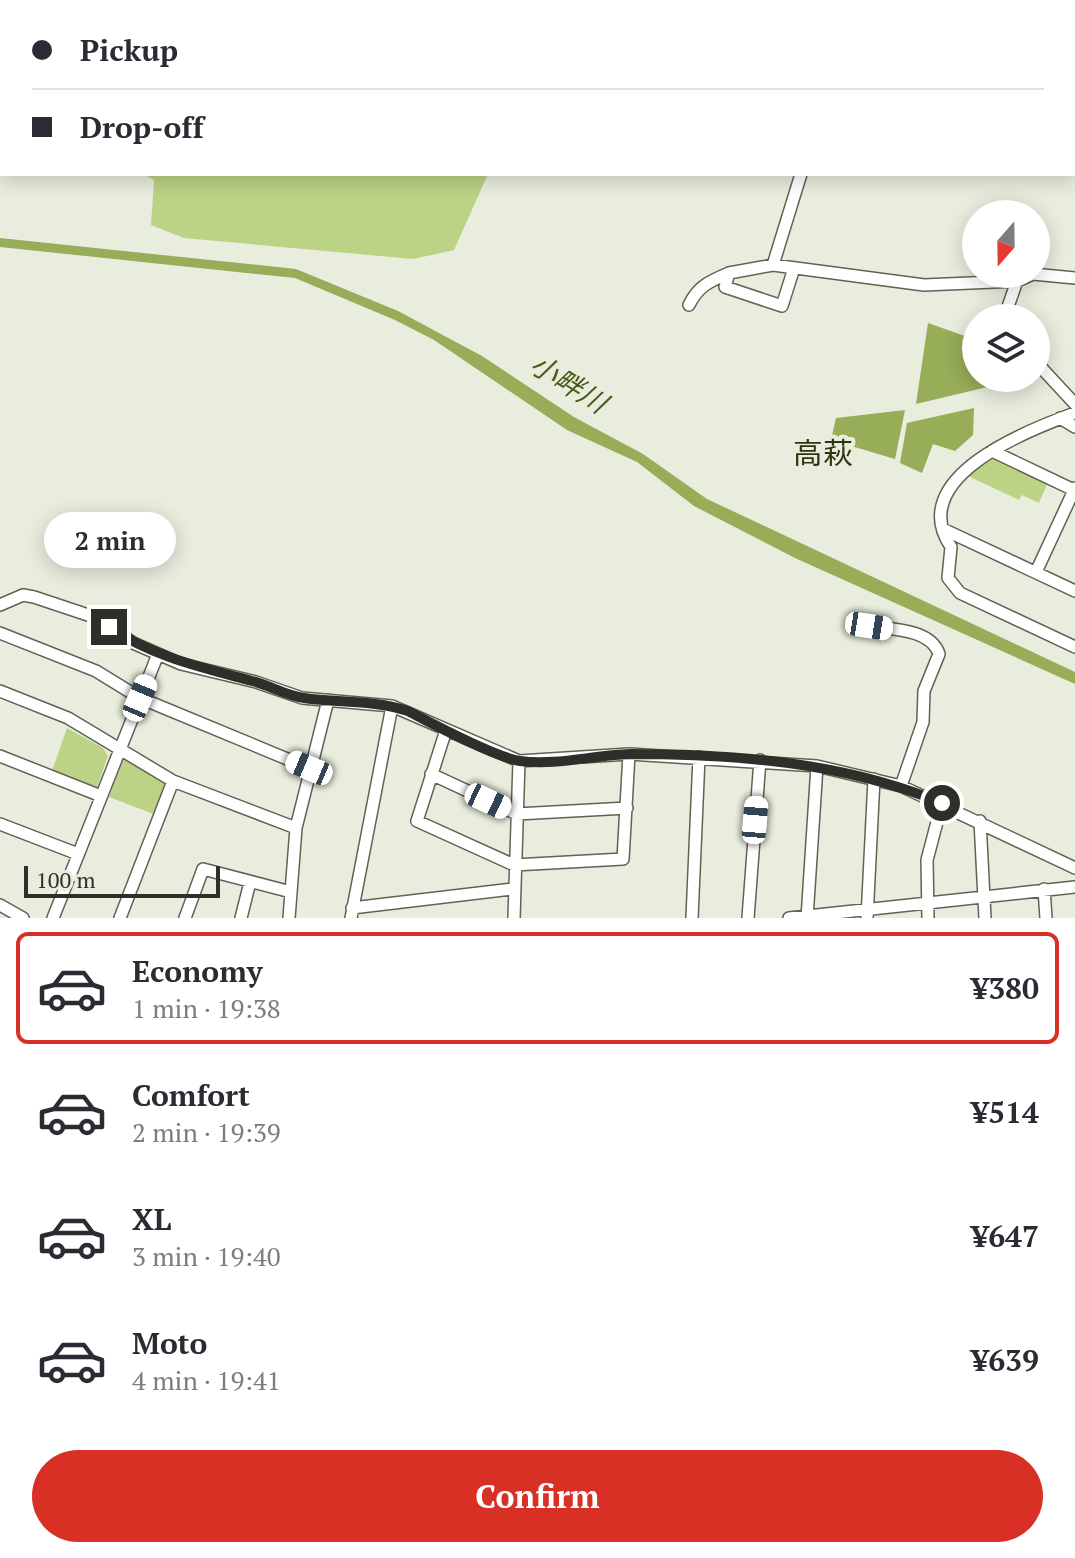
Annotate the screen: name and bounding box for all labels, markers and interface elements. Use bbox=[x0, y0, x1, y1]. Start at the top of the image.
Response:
text: Pickup bbox=[80, 30, 178, 70]
text: Drop-off bbox=[80, 107, 204, 147]
north arrow bbox=[962, 200, 1050, 288]
map controls bbox=[962, 200, 1050, 392]
button: layers bbox=[962, 304, 1050, 392]
water label: 小畔川 bbox=[524, 345, 617, 423]
district label: 高萩 bbox=[793, 433, 853, 473]
callout: 2 min bbox=[43, 511, 175, 567]
text: 2 min bbox=[74, 523, 146, 557]
route end bbox=[91, 609, 127, 645]
car bbox=[843, 610, 895, 642]
car bbox=[120, 671, 160, 725]
car bbox=[282, 748, 336, 788]
car bbox=[461, 780, 515, 822]
route start bbox=[924, 785, 960, 821]
car bbox=[741, 795, 769, 845]
scale bar bbox=[24, 862, 220, 898]
text: 100 m bbox=[36, 865, 96, 894]
text: Economy bbox=[132, 951, 263, 991]
icon: car bbox=[36, 952, 108, 1024]
text: ¥380 bbox=[971, 968, 1039, 1008]
text: 1 min · 19:38 bbox=[132, 991, 281, 1025]
text: Comfort bbox=[132, 1075, 250, 1115]
icon: car bbox=[36, 1076, 108, 1148]
text: ¥514 bbox=[971, 1092, 1039, 1132]
text: 2 min · 19:39 bbox=[132, 1115, 281, 1149]
text: XL bbox=[132, 1199, 171, 1239]
icon: car bbox=[36, 1200, 108, 1272]
text: ¥647 bbox=[971, 1216, 1039, 1256]
text: 3 min · 19:40 bbox=[132, 1239, 281, 1273]
text: Moto bbox=[132, 1323, 207, 1363]
icon: car bbox=[36, 1324, 108, 1396]
text: ¥639 bbox=[971, 1340, 1039, 1380]
text: 4 min · 19:41 bbox=[132, 1363, 281, 1397]
button: Confirm bbox=[32, 1450, 1043, 1542]

